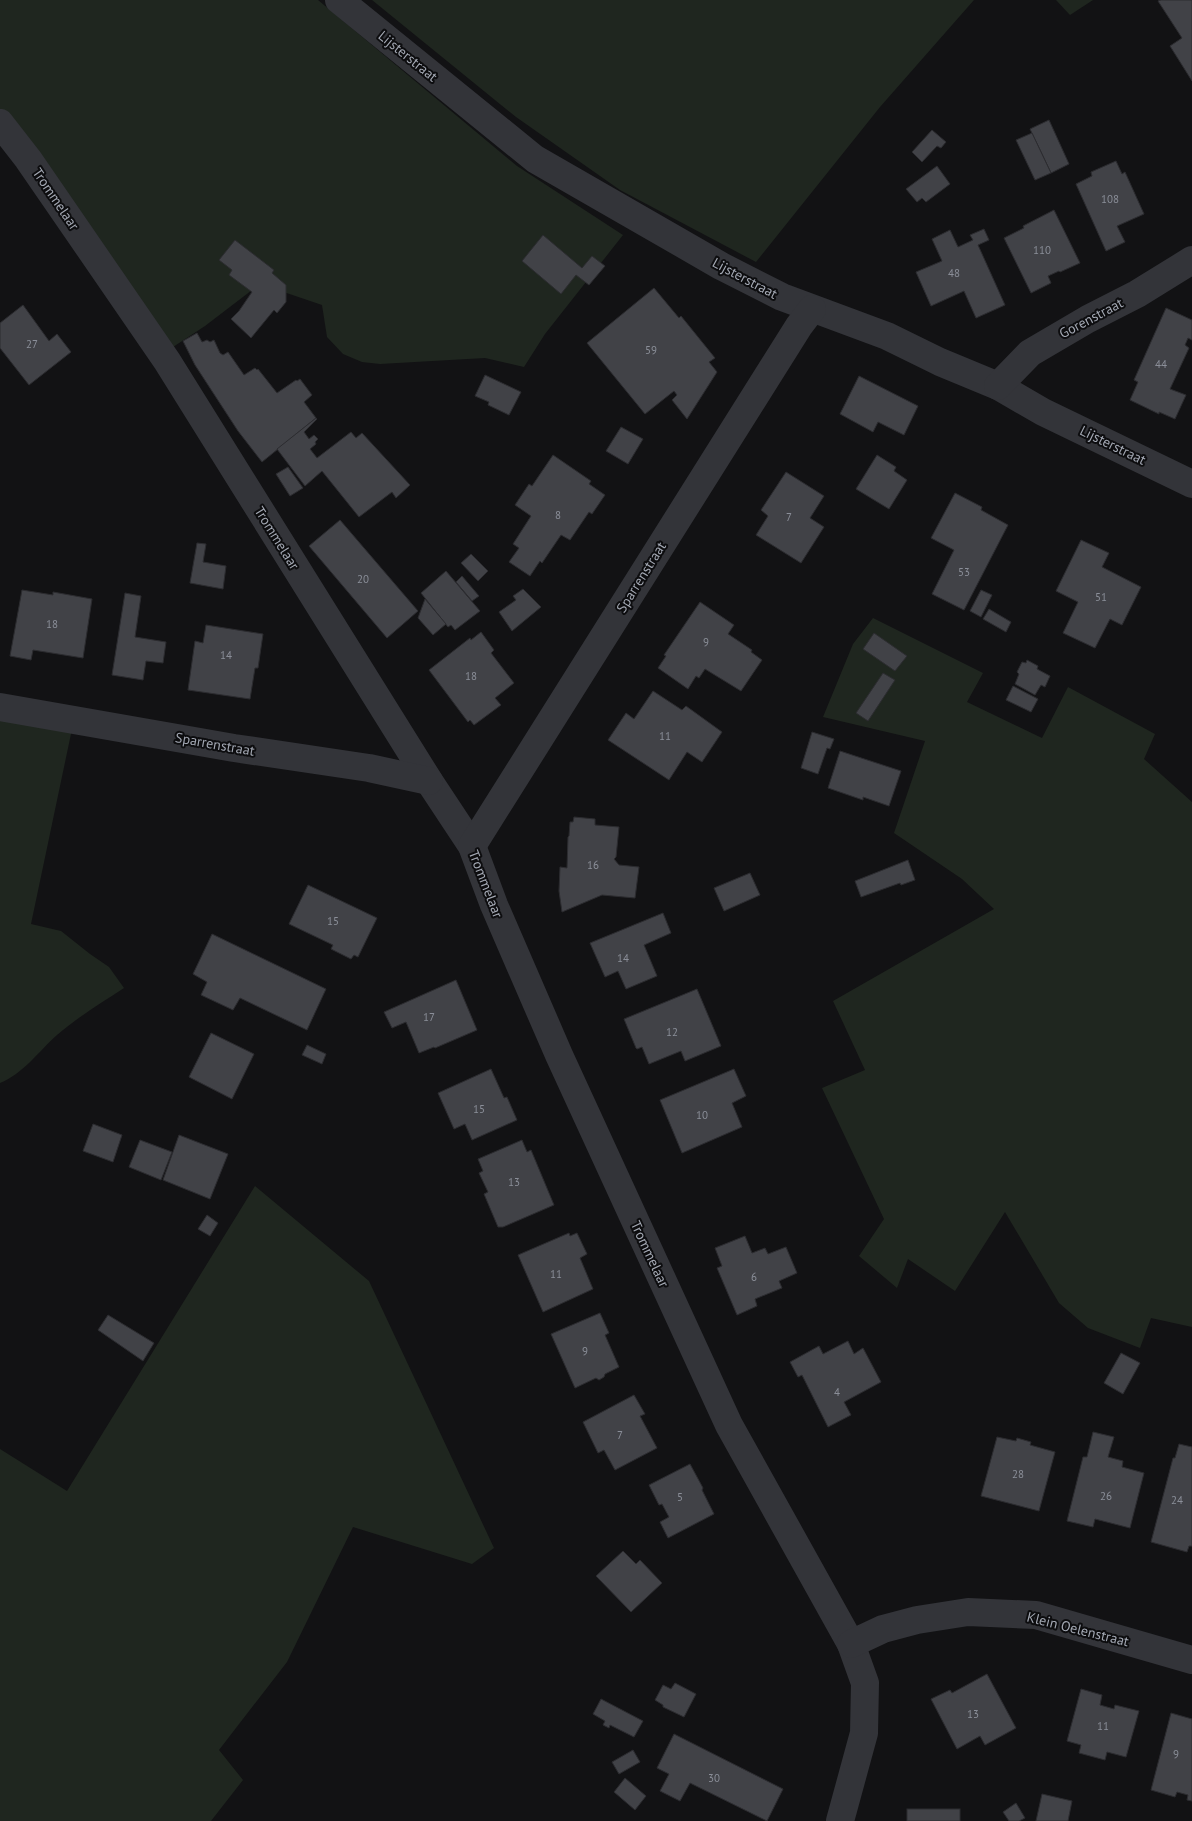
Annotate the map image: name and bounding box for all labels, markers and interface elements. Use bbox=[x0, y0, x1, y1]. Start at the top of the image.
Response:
street label: Lijsterstraat bbox=[375, 27, 441, 86]
street label: Trommelaar bbox=[29, 164, 83, 234]
house number: 108 bbox=[1101, 192, 1119, 206]
house number: 110 bbox=[1033, 243, 1051, 257]
street label: Lijsterstraat bbox=[709, 253, 781, 303]
house number: 48 bbox=[948, 266, 960, 280]
street label: Gorenstraat bbox=[1056, 294, 1126, 342]
house number: 27 bbox=[26, 337, 38, 351]
house number: 59 bbox=[645, 343, 657, 357]
house number: 44 bbox=[1155, 357, 1167, 371]
street label: Lijsterstraat bbox=[1077, 421, 1149, 469]
street label: Trommelaar bbox=[251, 503, 304, 573]
house number: 8 bbox=[555, 508, 561, 522]
house number: 7 bbox=[786, 510, 792, 524]
street label: Sparrenstraat bbox=[612, 538, 670, 616]
house number: 53 bbox=[958, 565, 970, 579]
house number: 20 bbox=[357, 572, 369, 586]
house number: 51 bbox=[1095, 590, 1107, 604]
house number: 18 bbox=[46, 617, 58, 631]
house number: 9 bbox=[703, 635, 709, 649]
house number: 14 bbox=[220, 648, 232, 662]
house number: 18 bbox=[465, 669, 477, 683]
street label: Sparrenstraat bbox=[174, 728, 256, 760]
house number: 11 bbox=[659, 729, 671, 743]
street label: Trommelaar bbox=[465, 848, 507, 921]
house number: 16 bbox=[587, 858, 599, 872]
house number: 15 bbox=[327, 914, 339, 928]
house number: 14 bbox=[617, 951, 629, 965]
house number: 17 bbox=[423, 1010, 435, 1024]
house number: 12 bbox=[666, 1025, 678, 1039]
house number: 15 bbox=[473, 1102, 485, 1116]
house number: 10 bbox=[696, 1108, 708, 1122]
house number: 13 bbox=[508, 1175, 520, 1189]
street label: Trommelaar bbox=[627, 1218, 673, 1290]
house number: 11 bbox=[550, 1267, 562, 1281]
house number: 6 bbox=[751, 1270, 757, 1284]
house number: 9 bbox=[582, 1344, 588, 1358]
house number: 4 bbox=[834, 1385, 840, 1399]
house number: 7 bbox=[617, 1428, 623, 1442]
house number: 28 bbox=[1012, 1467, 1024, 1481]
house number: 26 bbox=[1100, 1489, 1112, 1503]
house number: 5 bbox=[677, 1490, 683, 1504]
house number: 24 bbox=[1171, 1493, 1183, 1507]
street label: Klein Oelenstraat bbox=[1025, 1608, 1131, 1650]
house number: 13 bbox=[967, 1707, 979, 1721]
house number: 11 bbox=[1097, 1719, 1109, 1733]
house number: 9 bbox=[1173, 1747, 1179, 1761]
house number: 30 bbox=[708, 1771, 720, 1785]

